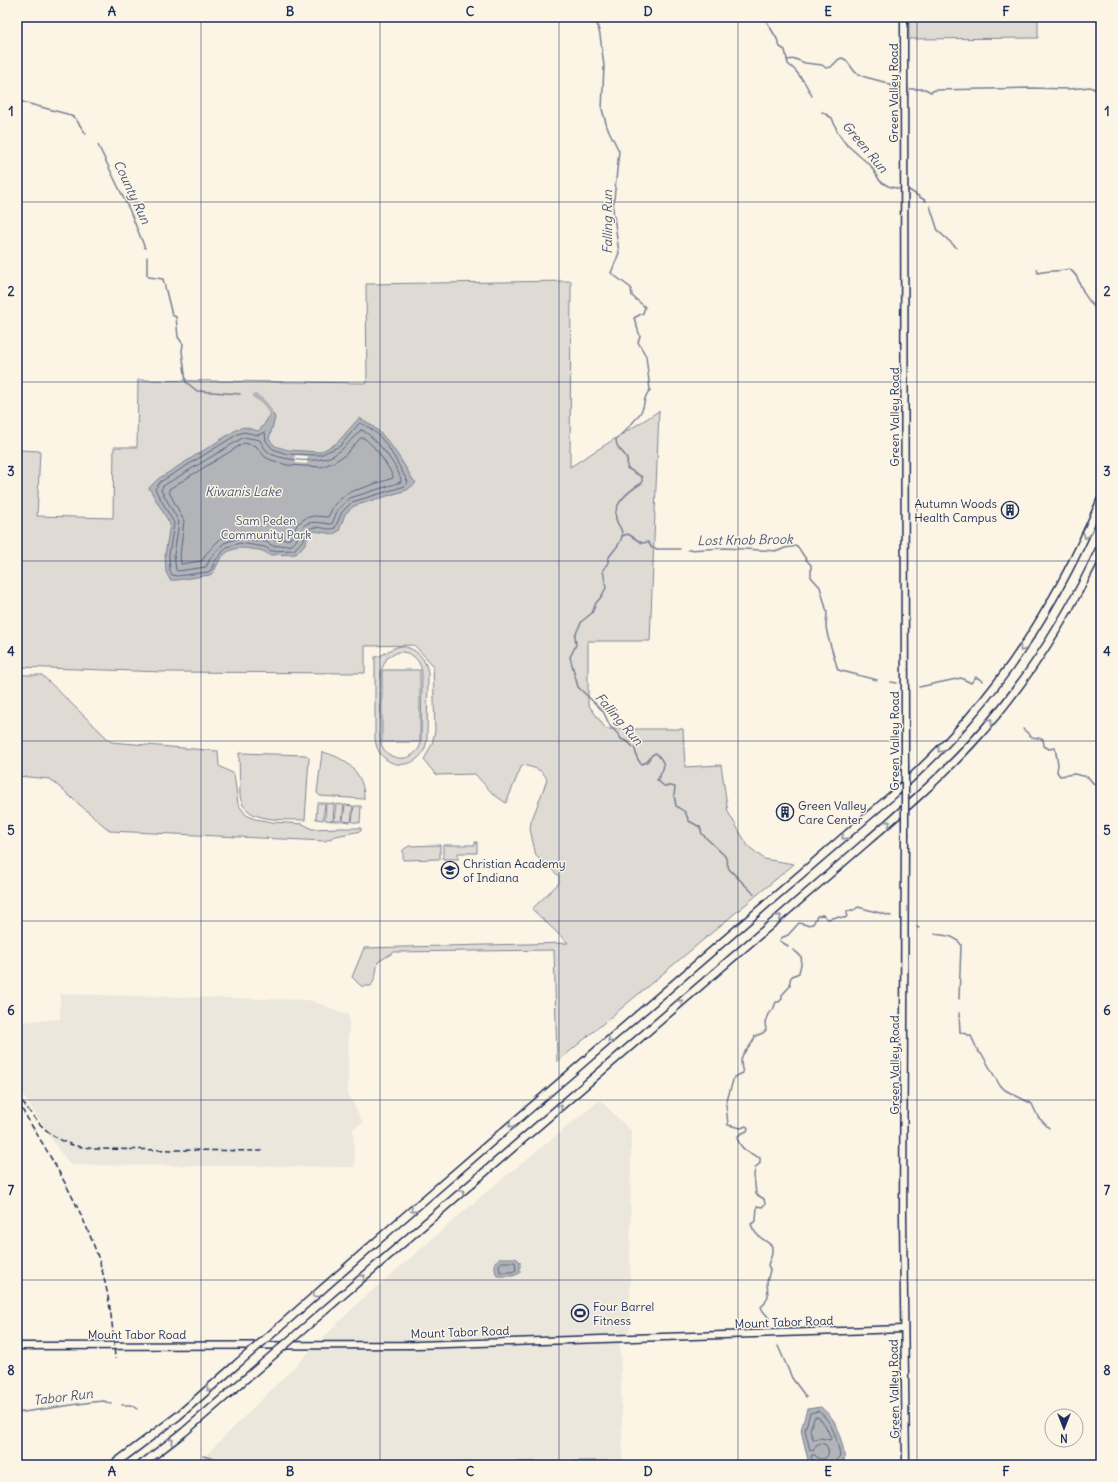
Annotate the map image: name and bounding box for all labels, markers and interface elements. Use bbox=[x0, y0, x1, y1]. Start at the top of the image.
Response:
text: A bbox=[108, 3, 117, 20]
text: B bbox=[286, 3, 295, 20]
text: C bbox=[466, 3, 475, 20]
text: D bbox=[643, 3, 653, 20]
text: E bbox=[824, 3, 832, 20]
text: F bbox=[1002, 3, 1010, 20]
street label: Green Valley Road bbox=[886, 43, 901, 143]
text: 1 bbox=[8, 103, 14, 120]
text: 1 bbox=[1104, 103, 1110, 120]
water label: Green Run bbox=[838, 118, 892, 177]
water label: County Run bbox=[110, 157, 154, 227]
water label: Falling Run bbox=[599, 189, 616, 254]
text: 2 bbox=[7, 283, 15, 300]
text: 2 bbox=[1103, 283, 1111, 300]
street label: Green Valley Road bbox=[887, 367, 902, 467]
text: 3 bbox=[7, 463, 15, 480]
text: 3 bbox=[1103, 463, 1111, 480]
water label: Kiwanis Lake bbox=[205, 483, 282, 500]
place label: Autumn Woods Health Campus bbox=[914, 496, 997, 525]
building icon: Autumn Woods Health Campus bbox=[1000, 500, 1020, 520]
park label: Sam Peden Community Park bbox=[221, 513, 311, 542]
water label: Lost Knob Brook bbox=[697, 531, 794, 549]
one-way arrow bbox=[1083, 531, 1091, 539]
text: 4 bbox=[7, 643, 15, 660]
text: 4 bbox=[1103, 643, 1111, 660]
one-way arrow bbox=[1019, 645, 1027, 652]
water label: Falling Run bbox=[592, 689, 647, 749]
street label: Green Valley Road bbox=[887, 691, 902, 791]
one-way arrow bbox=[986, 719, 993, 726]
one-way arrow bbox=[937, 745, 945, 753]
place label: Green Valley Care Center bbox=[798, 798, 866, 827]
building icon: Green Valley Care Center bbox=[775, 802, 795, 822]
one-way arrow bbox=[884, 820, 891, 827]
text: 5 bbox=[7, 822, 15, 839]
text: 5 bbox=[1103, 822, 1111, 839]
one-way arrow bbox=[842, 833, 849, 840]
place label: Christian Academy of Indiana bbox=[463, 856, 566, 885]
school or university icon: Christian Academy of Indiana bbox=[440, 860, 460, 880]
one-way arrow bbox=[775, 915, 782, 922]
one-way arrow bbox=[677, 1000, 684, 1007]
text: 6 bbox=[7, 1002, 15, 1019]
text: 6 bbox=[1103, 1002, 1111, 1019]
street label: Green Valley Road bbox=[887, 1015, 902, 1115]
one-way arrow bbox=[607, 1035, 614, 1042]
one-way arrow bbox=[555, 1104, 563, 1111]
one-way arrow bbox=[508, 1120, 516, 1127]
text: 7 bbox=[8, 1182, 15, 1199]
text: 7 bbox=[1104, 1182, 1111, 1199]
one-way arrow bbox=[457, 1189, 465, 1196]
one-way arrow bbox=[410, 1205, 418, 1212]
one-way arrow bbox=[359, 1274, 366, 1281]
one-way arrow bbox=[312, 1291, 320, 1298]
place label: Four Barrel Fitness bbox=[593, 1299, 654, 1328]
sports icon: Four Barrel Fitness bbox=[570, 1303, 590, 1323]
street label: Mount Tabor Road bbox=[734, 1313, 834, 1331]
street label: Mount Tabor Road bbox=[410, 1323, 510, 1341]
street label: Mount Tabor Road bbox=[88, 1327, 186, 1342]
street label: Green Valley Road bbox=[886, 1339, 902, 1439]
text: 8 bbox=[7, 1362, 15, 1379]
text: 8 bbox=[1103, 1362, 1111, 1379]
one-way arrow bbox=[206, 1384, 214, 1392]
water label: Tabor Run bbox=[32, 1385, 94, 1409]
north arrow bbox=[1044, 1408, 1084, 1448]
text: N bbox=[1060, 1431, 1068, 1445]
one-way arrow bbox=[167, 1439, 174, 1446]
text: A bbox=[108, 1463, 117, 1480]
text: B bbox=[286, 1463, 295, 1480]
text: C bbox=[466, 1463, 475, 1480]
text: D bbox=[643, 1463, 653, 1480]
text: E bbox=[824, 1463, 832, 1480]
text: F bbox=[1002, 1463, 1010, 1480]

